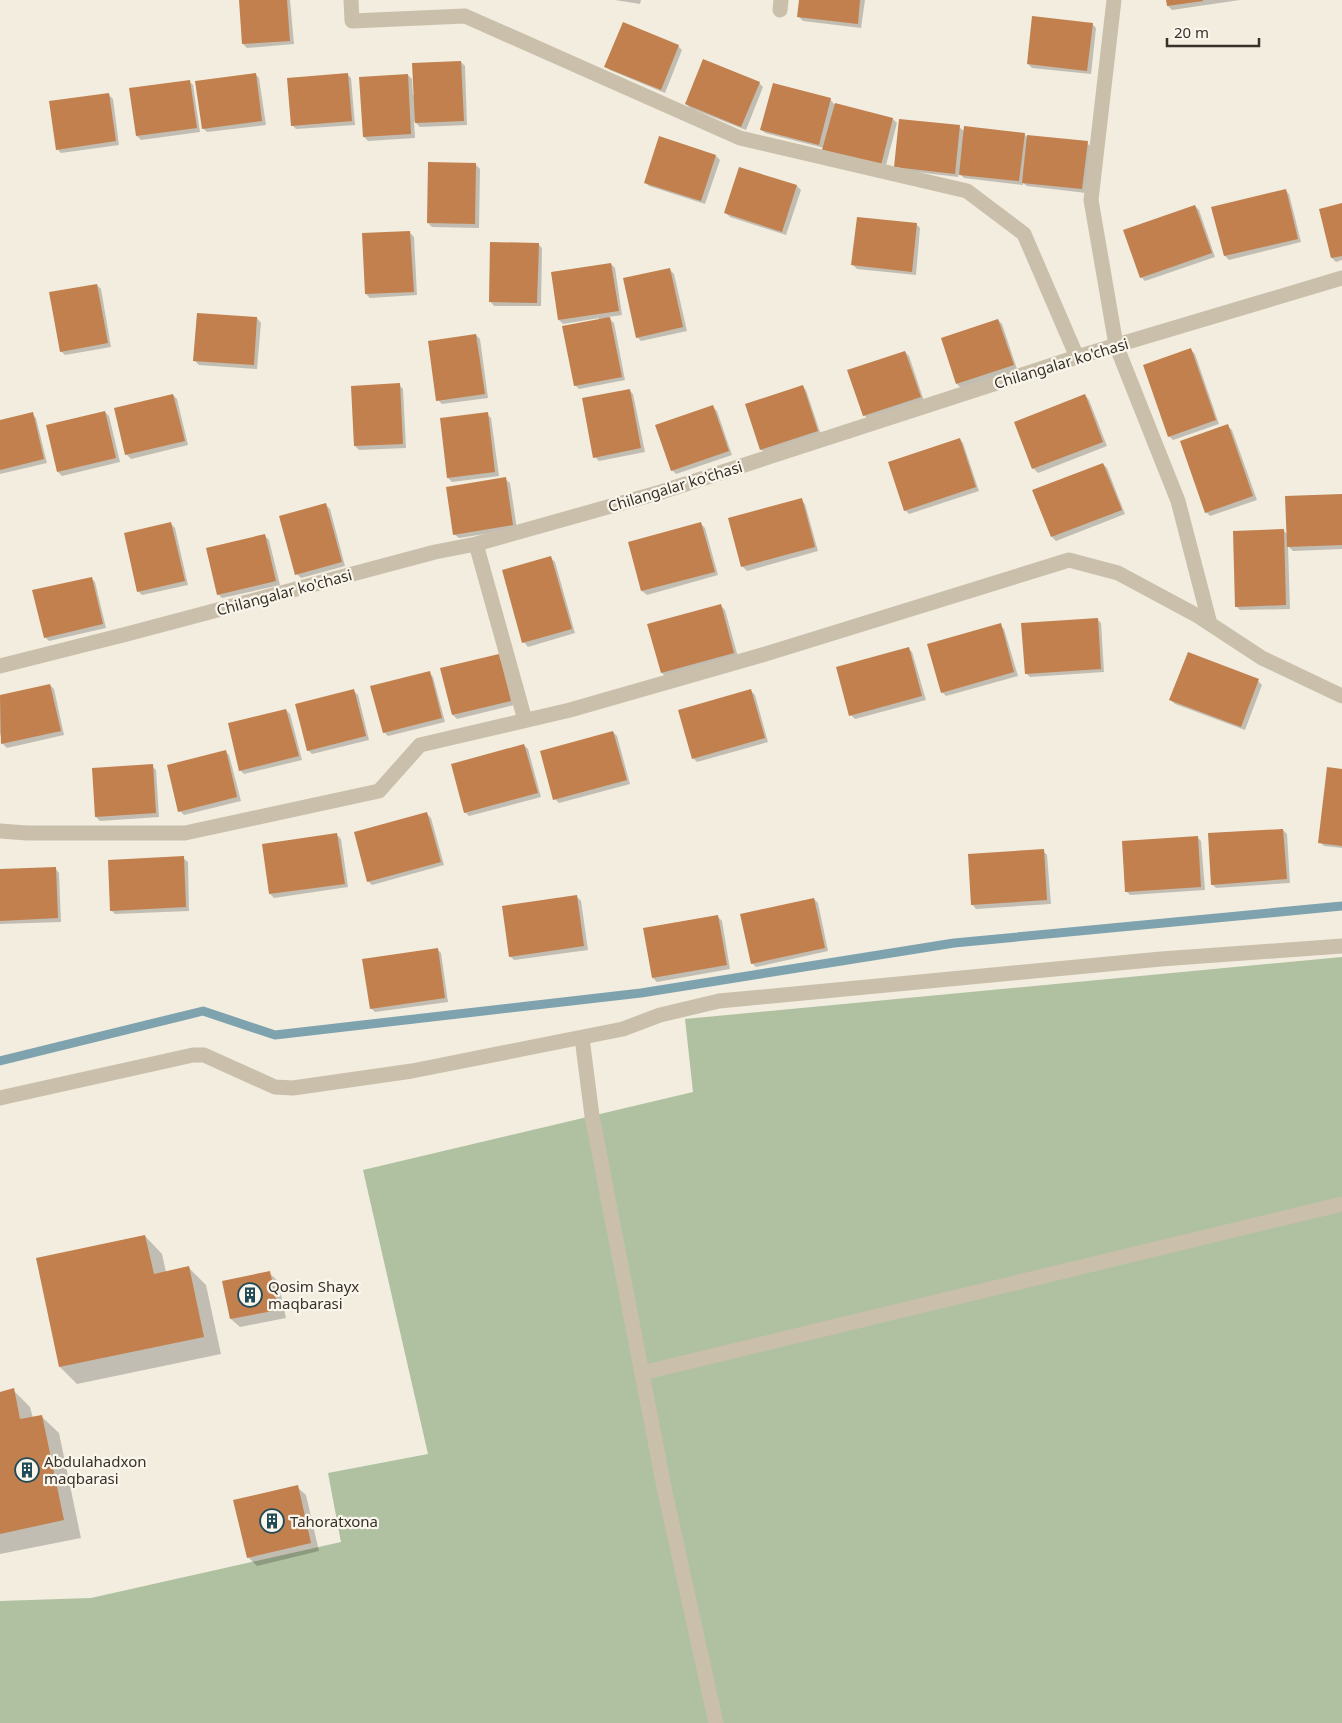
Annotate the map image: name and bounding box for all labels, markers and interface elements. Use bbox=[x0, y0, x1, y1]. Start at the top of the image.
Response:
scale bar bbox=[1167, 15, 1260, 47]
text: 20 m bbox=[1174, 22, 1209, 42]
street label: Chilangalar ko'chasi bbox=[991, 333, 1131, 393]
street label: Chilangalar ko'chasi bbox=[605, 456, 745, 516]
street label: Chilangalar ko'chasi bbox=[214, 564, 354, 620]
place label: Qosim Shayx maqbarasi bbox=[268, 1276, 359, 1313]
building icon: Qosim Shayx maqbarasi bbox=[237, 1282, 263, 1308]
place label: Abdulahadxon maqbarasi bbox=[44, 1451, 146, 1488]
building icon: Abdulahadxon maqbarasi bbox=[14, 1457, 40, 1483]
building icon: Tahoratxona bbox=[259, 1508, 285, 1534]
place label: Tahoratxona bbox=[290, 1511, 378, 1531]

